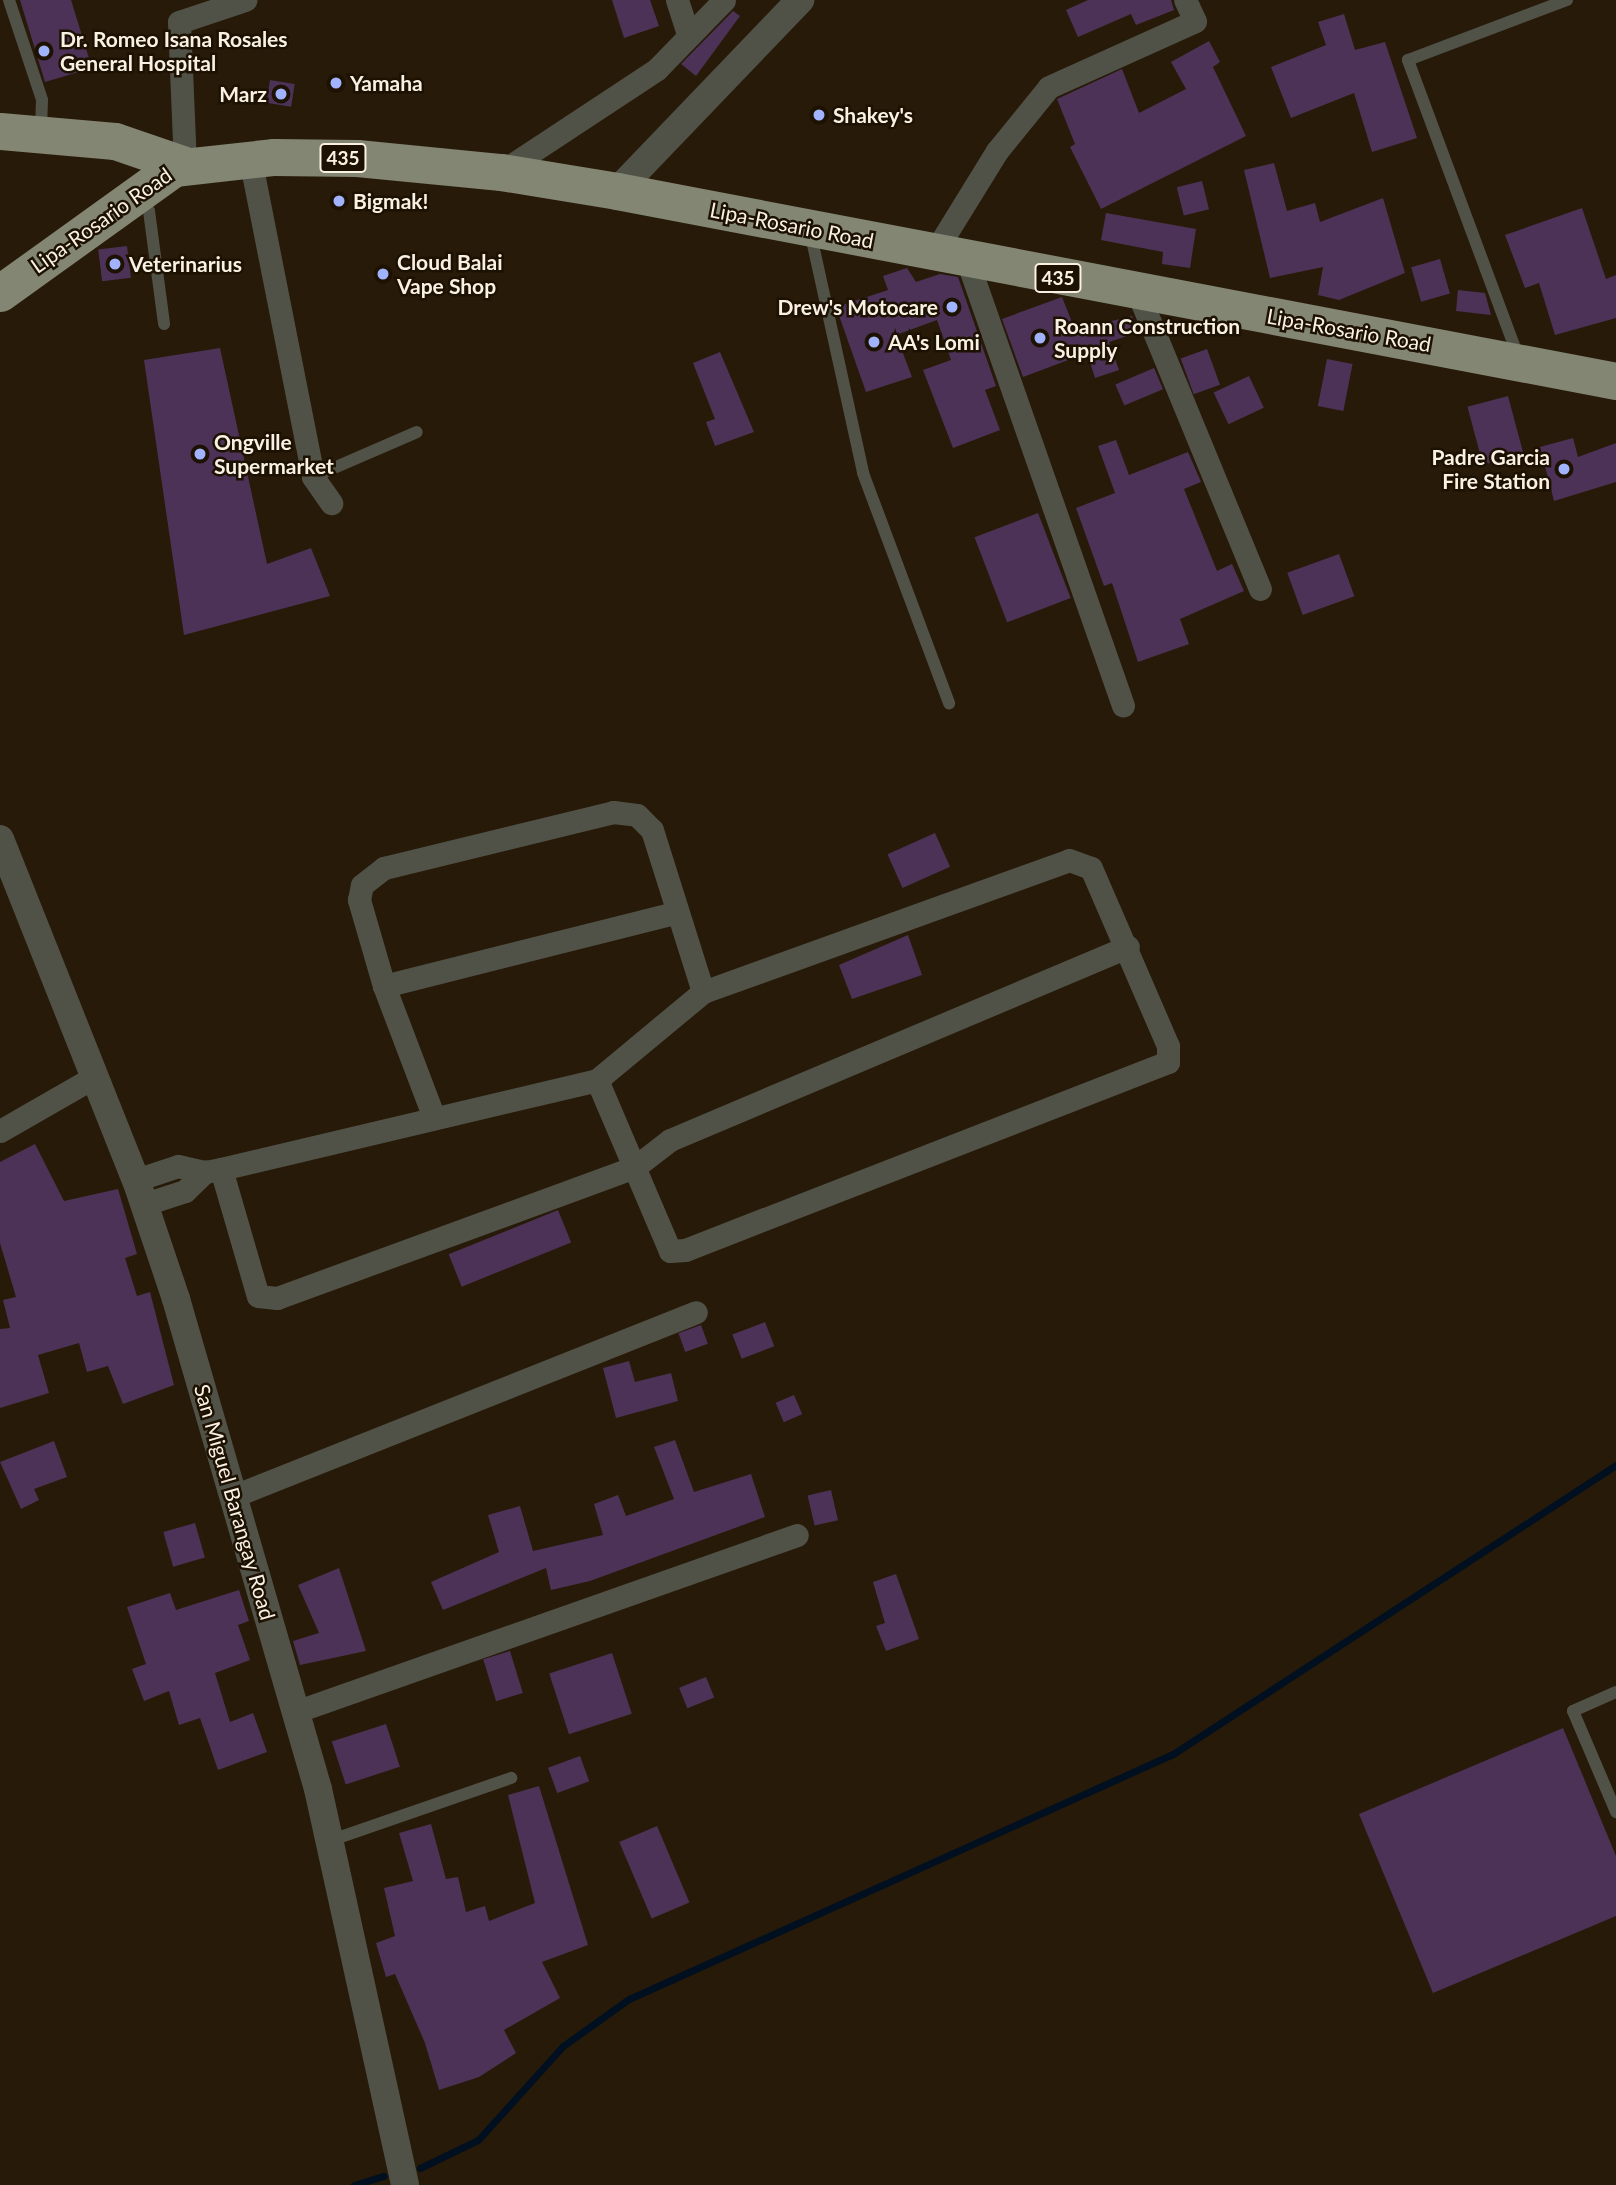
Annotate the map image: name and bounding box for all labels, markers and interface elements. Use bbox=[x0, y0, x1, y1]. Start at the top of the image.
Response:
place label: Dr. Romeo Isana Rosales General Hospital bbox=[60, 26, 288, 76]
marker: Dr. Romeo Isana Rosales General Hospital bbox=[34, 41, 54, 61]
place label: Yamaha bbox=[350, 70, 423, 96]
marker: Yamaha bbox=[328, 75, 344, 91]
place label: Marz bbox=[219, 81, 267, 107]
marker: Marz bbox=[273, 86, 289, 102]
place label: Shakey's bbox=[833, 102, 913, 128]
marker: Shakey's bbox=[811, 107, 827, 123]
road number: 435 bbox=[318, 142, 368, 174]
street label: Lipa-Rosario Road bbox=[26, 162, 176, 278]
place label: Bigmak! bbox=[353, 188, 428, 214]
marker: Bigmak! bbox=[331, 193, 347, 209]
street label: Lipa-Rosario Road bbox=[708, 197, 876, 253]
place label: Cloud Balai Vape Shop bbox=[397, 249, 503, 299]
place label: Veterinarius bbox=[129, 251, 242, 277]
marker: Veterinarius bbox=[107, 256, 123, 272]
road number: 435 bbox=[1034, 262, 1082, 294]
marker: Cloud Balai Vape Shop bbox=[375, 266, 391, 282]
place label: Drew's Motocare bbox=[778, 294, 938, 320]
marker: Drew's Motocare bbox=[944, 299, 960, 315]
street label: Lipa-Rosario Road bbox=[1265, 303, 1433, 357]
place label: Roann Construction Supply bbox=[1054, 313, 1240, 363]
place label: AA's Lomi bbox=[888, 329, 980, 355]
marker: Roann Construction Supply bbox=[1032, 330, 1048, 346]
marker: AA's Lomi bbox=[866, 334, 882, 350]
place label: Ongville Supermarket bbox=[214, 429, 334, 479]
place label: Padre Garcia Fire Station bbox=[1431, 444, 1550, 494]
marker: Ongville Supermarket bbox=[192, 446, 208, 462]
marker: Padre Garcia Fire Station bbox=[1556, 461, 1572, 477]
street label: San Miguel Barangay Road bbox=[189, 1381, 281, 1623]

